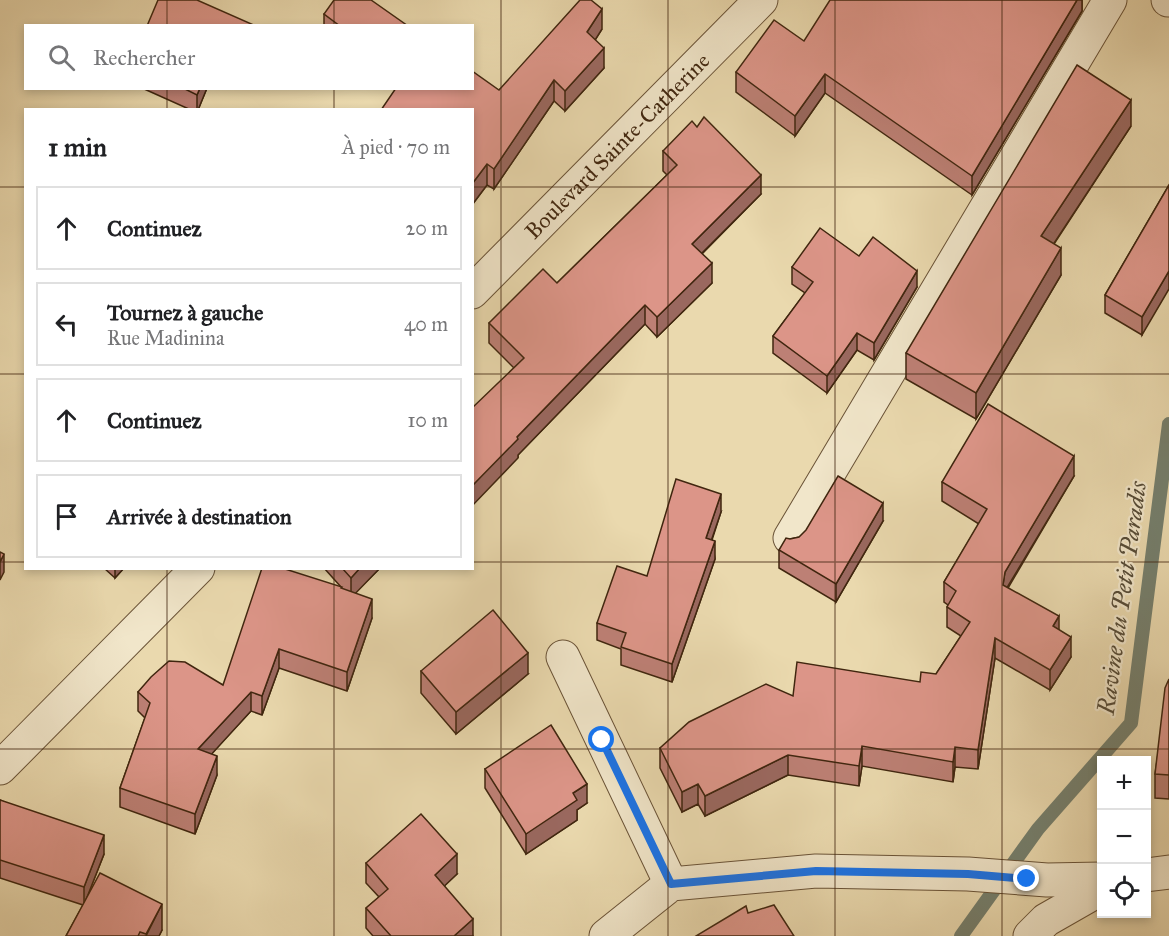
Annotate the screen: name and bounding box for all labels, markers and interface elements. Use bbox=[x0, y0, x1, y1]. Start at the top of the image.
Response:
search box bbox=[24, 24, 474, 90]
icon: search bbox=[45, 41, 78, 74]
text: Rechercher bbox=[93, 44, 195, 71]
street label: Boulevard Sainte-Catherine bbox=[519, 47, 715, 244]
text: 1 min bbox=[48, 131, 107, 163]
text: À pied · 70 m bbox=[342, 135, 450, 159]
icon: ahead bbox=[50, 212, 83, 245]
text: Continuez bbox=[107, 215, 202, 242]
text: 20 m bbox=[405, 216, 448, 240]
text: Tournez à gauche bbox=[107, 299, 263, 326]
icon: left bbox=[50, 308, 83, 341]
text: 40 m bbox=[404, 312, 448, 336]
text: Rue Madinina bbox=[107, 326, 224, 350]
icon: ahead bbox=[50, 404, 83, 437]
text: Continuez bbox=[107, 407, 202, 434]
text: 10 m bbox=[407, 408, 448, 432]
water label: Ravine du Petit Paradis bbox=[1091, 478, 1153, 718]
icon: arrive bbox=[50, 500, 83, 533]
text: Arrivée à destination bbox=[107, 503, 292, 530]
route start bbox=[588, 726, 614, 752]
map controls bbox=[1097, 756, 1151, 918]
button: + bbox=[1097, 756, 1151, 810]
button: − bbox=[1097, 810, 1151, 864]
button: locate bbox=[1097, 864, 1151, 918]
route end bbox=[1013, 865, 1039, 891]

